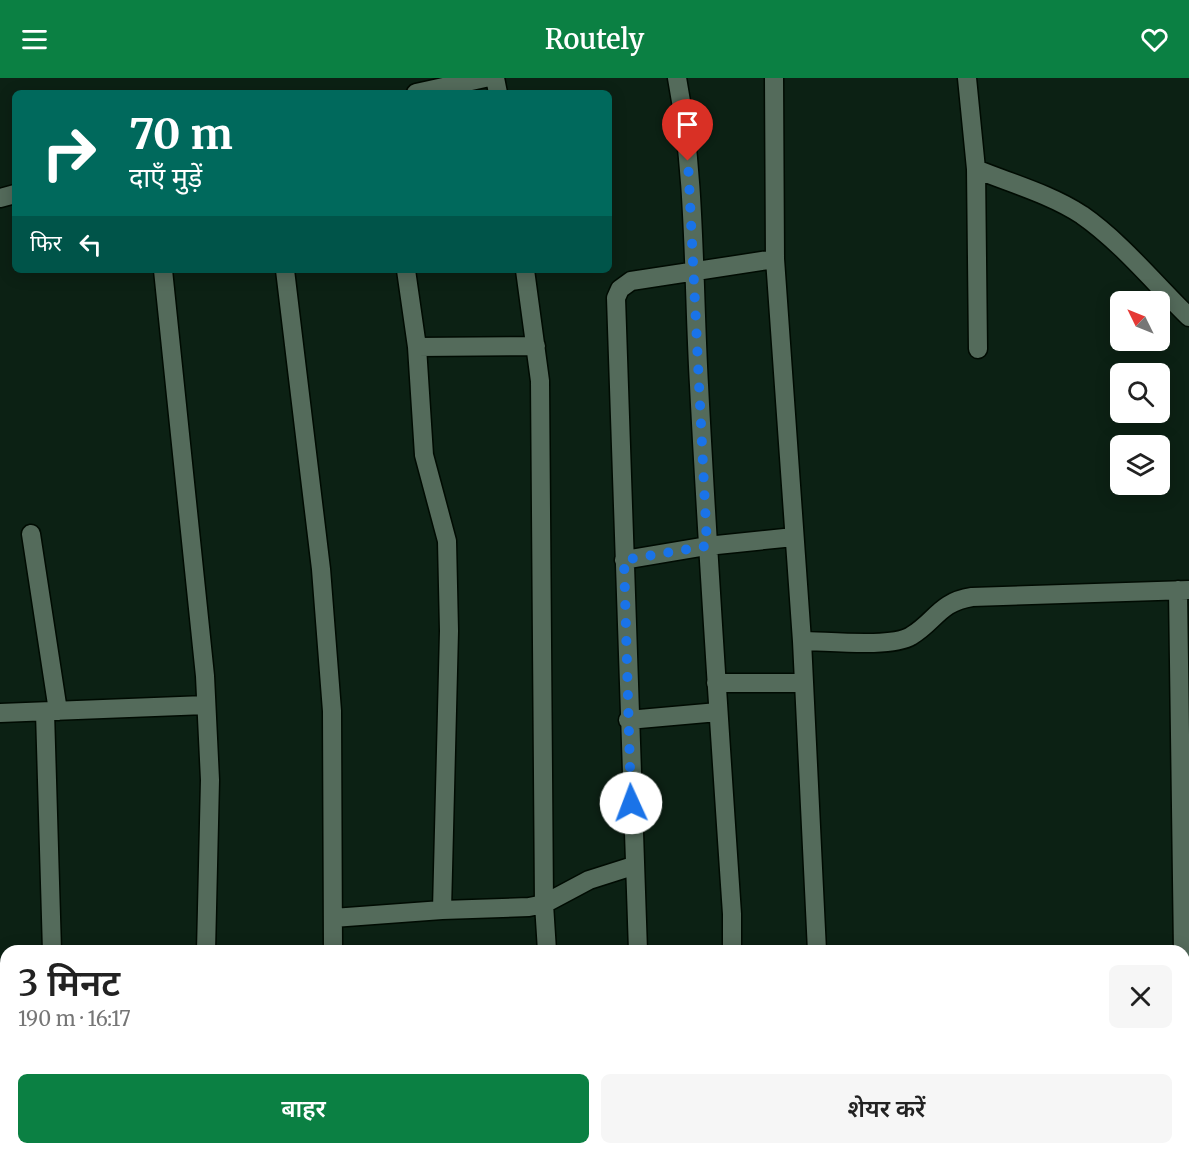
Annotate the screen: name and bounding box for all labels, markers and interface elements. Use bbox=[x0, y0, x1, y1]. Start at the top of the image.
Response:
text: Routely bbox=[545, 22, 644, 56]
icon: menu bbox=[18, 23, 51, 56]
icon: heart bbox=[1138, 23, 1171, 56]
pin bbox=[662, 99, 713, 161]
text: 70 m bbox=[129, 108, 233, 160]
icon: arrive bbox=[671, 108, 704, 141]
icon: right bbox=[30, 114, 108, 192]
text: दाएँ मुड़ें bbox=[129, 160, 202, 194]
icon: left bbox=[74, 228, 107, 261]
text: फिर bbox=[30, 229, 62, 257]
north arrow bbox=[1110, 291, 1170, 351]
map controls bbox=[1110, 291, 1170, 495]
button: search bbox=[1110, 363, 1170, 423]
button: layers bbox=[1110, 435, 1170, 495]
position arrow bbox=[599, 771, 663, 835]
text: 3 मिनट bbox=[18, 961, 120, 1006]
button: close bbox=[1109, 965, 1172, 1028]
text: 190 m · 16:17 bbox=[18, 1006, 131, 1031]
button: बाहर bbox=[18, 1074, 589, 1143]
button: शेयर करें bbox=[601, 1074, 1172, 1143]

